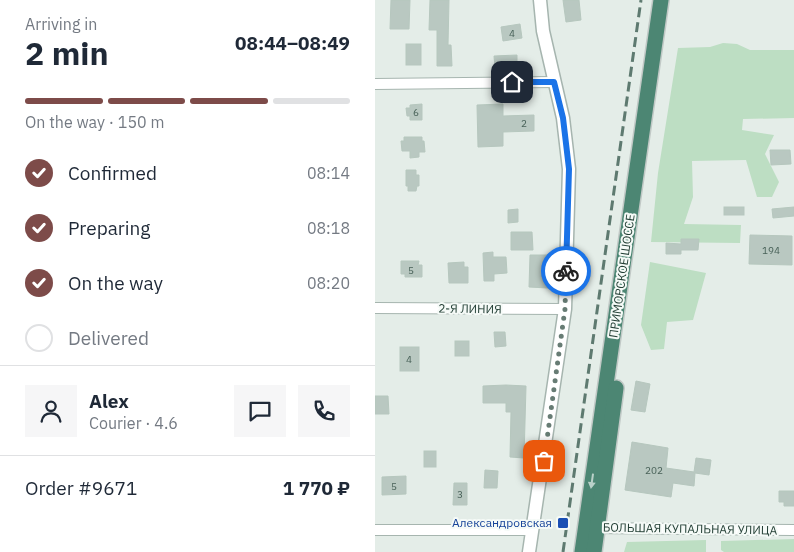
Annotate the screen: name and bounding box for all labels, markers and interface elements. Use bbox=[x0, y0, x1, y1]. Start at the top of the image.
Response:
text: Arriving in bbox=[25, 14, 97, 34]
house number: 4 bbox=[509, 27, 515, 40]
text: 08:44–08:49 bbox=[235, 31, 350, 55]
text: 2 min bbox=[25, 32, 109, 74]
pin bbox=[491, 61, 533, 103]
icon: home bbox=[498, 68, 526, 96]
house number: 6 bbox=[413, 106, 419, 119]
text: On the way · 150 m bbox=[25, 112, 164, 132]
house number: 2 bbox=[521, 117, 527, 130]
icon: check bbox=[25, 159, 53, 187]
text: Confirmed bbox=[68, 161, 157, 185]
text: 08:14 bbox=[307, 163, 350, 183]
street label: ПРИМОРСКОЕ ШОССЕ bbox=[605, 213, 638, 339]
icon: check bbox=[25, 214, 53, 242]
text: Preparing bbox=[68, 216, 150, 240]
text: 08:18 bbox=[307, 218, 350, 238]
house number: 194 bbox=[762, 244, 780, 257]
courier bbox=[541, 246, 591, 296]
icon: bike bbox=[552, 257, 580, 285]
house number: 5 bbox=[408, 264, 414, 277]
icon: check bbox=[25, 269, 53, 297]
text: On the way bbox=[68, 271, 163, 295]
text: 08:20 bbox=[307, 273, 350, 293]
street label: 2-Я ЛИНИЯ bbox=[438, 300, 502, 317]
text: Delivered bbox=[68, 326, 149, 350]
house number: 4 bbox=[406, 353, 412, 366]
button: person bbox=[25, 385, 77, 437]
button: chat bbox=[234, 385, 286, 437]
button: phone bbox=[298, 385, 350, 437]
text: Alex bbox=[89, 389, 129, 413]
text: Courier · 4.6 bbox=[89, 413, 178, 433]
pin bbox=[523, 440, 565, 482]
icon: bag bbox=[530, 447, 558, 475]
house number: 202 bbox=[645, 464, 663, 477]
one-way arrow bbox=[588, 474, 596, 490]
text: Order #9671 bbox=[25, 476, 137, 500]
text: 1 770 ₽ bbox=[283, 476, 350, 500]
house number: 5 bbox=[391, 480, 397, 493]
house number: 3 bbox=[457, 488, 463, 501]
place label: Александровская bbox=[452, 515, 552, 530]
marker: Александровская bbox=[556, 516, 570, 530]
street label: БОЛЬШАЯ КУПАЛЬНАЯ УЛИЦА bbox=[603, 519, 778, 538]

